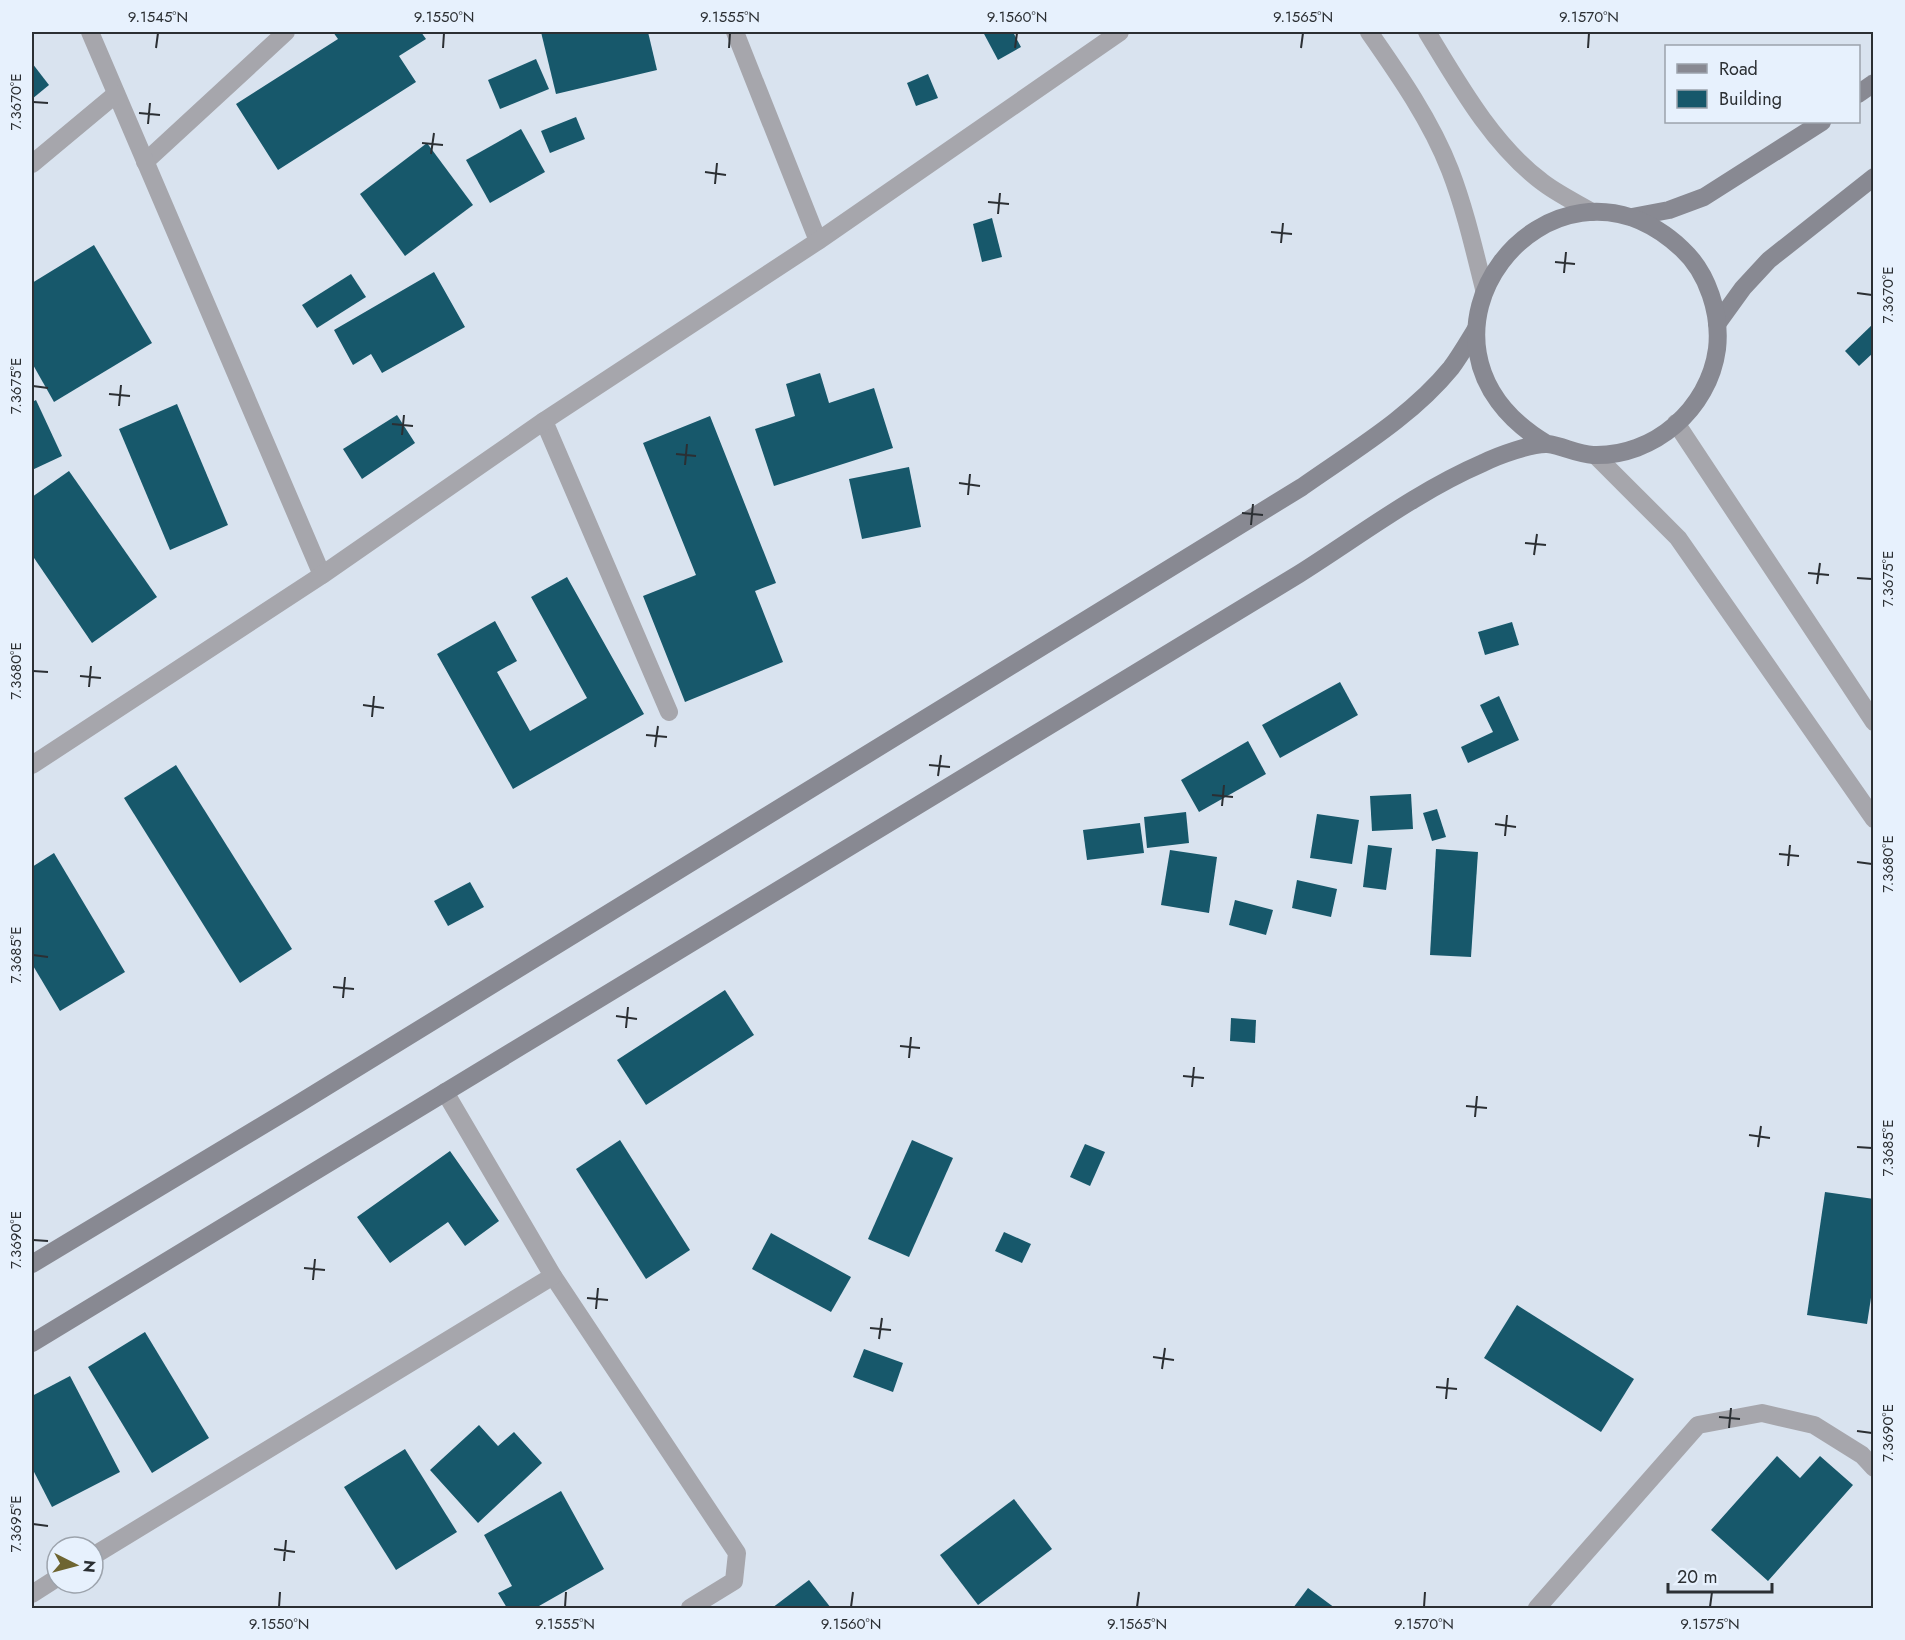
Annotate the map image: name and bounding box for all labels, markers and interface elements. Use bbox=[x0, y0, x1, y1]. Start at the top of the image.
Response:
text: 9.1545°N bbox=[128, 6, 188, 28]
text: 9.1550°N bbox=[414, 6, 474, 28]
text: 9.1555°N bbox=[700, 6, 760, 28]
text: 9.1560°N bbox=[987, 6, 1047, 28]
text: 9.1565°N bbox=[1273, 6, 1333, 28]
text: 9.1570°N bbox=[1559, 6, 1619, 28]
legend bbox=[1665, 45, 1860, 123]
text: Road bbox=[1719, 56, 1758, 82]
text: 7.3670°E bbox=[5, 73, 27, 131]
text: Building bbox=[1719, 86, 1782, 112]
text: 7.3670°E bbox=[1877, 266, 1899, 324]
text: 7.3675°E bbox=[5, 358, 27, 414]
text: 7.3675°E bbox=[1877, 551, 1899, 607]
text: 7.3680°E bbox=[5, 642, 27, 700]
text: 7.3680°E bbox=[1877, 835, 1899, 893]
text: 7.3685°E bbox=[5, 927, 27, 983]
text: 7.3685°E bbox=[1877, 1120, 1899, 1176]
text: 7.3690°E bbox=[5, 1211, 27, 1269]
text: 7.3690°E bbox=[1877, 1404, 1899, 1462]
text: 7.3695°E bbox=[5, 1495, 27, 1553]
north arrow bbox=[45, 1535, 105, 1595]
scale bar bbox=[1668, 1556, 1772, 1594]
text: N bbox=[77, 1559, 102, 1574]
text: 20 m bbox=[1677, 1564, 1717, 1590]
text: 9.1550°N bbox=[249, 1613, 309, 1635]
text: 9.1555°N bbox=[535, 1613, 595, 1635]
text: 9.1560°N bbox=[821, 1613, 881, 1635]
text: 9.1565°N bbox=[1107, 1613, 1167, 1635]
text: 9.1570°N bbox=[1394, 1613, 1454, 1635]
text: 9.1575°N bbox=[1680, 1613, 1740, 1635]

